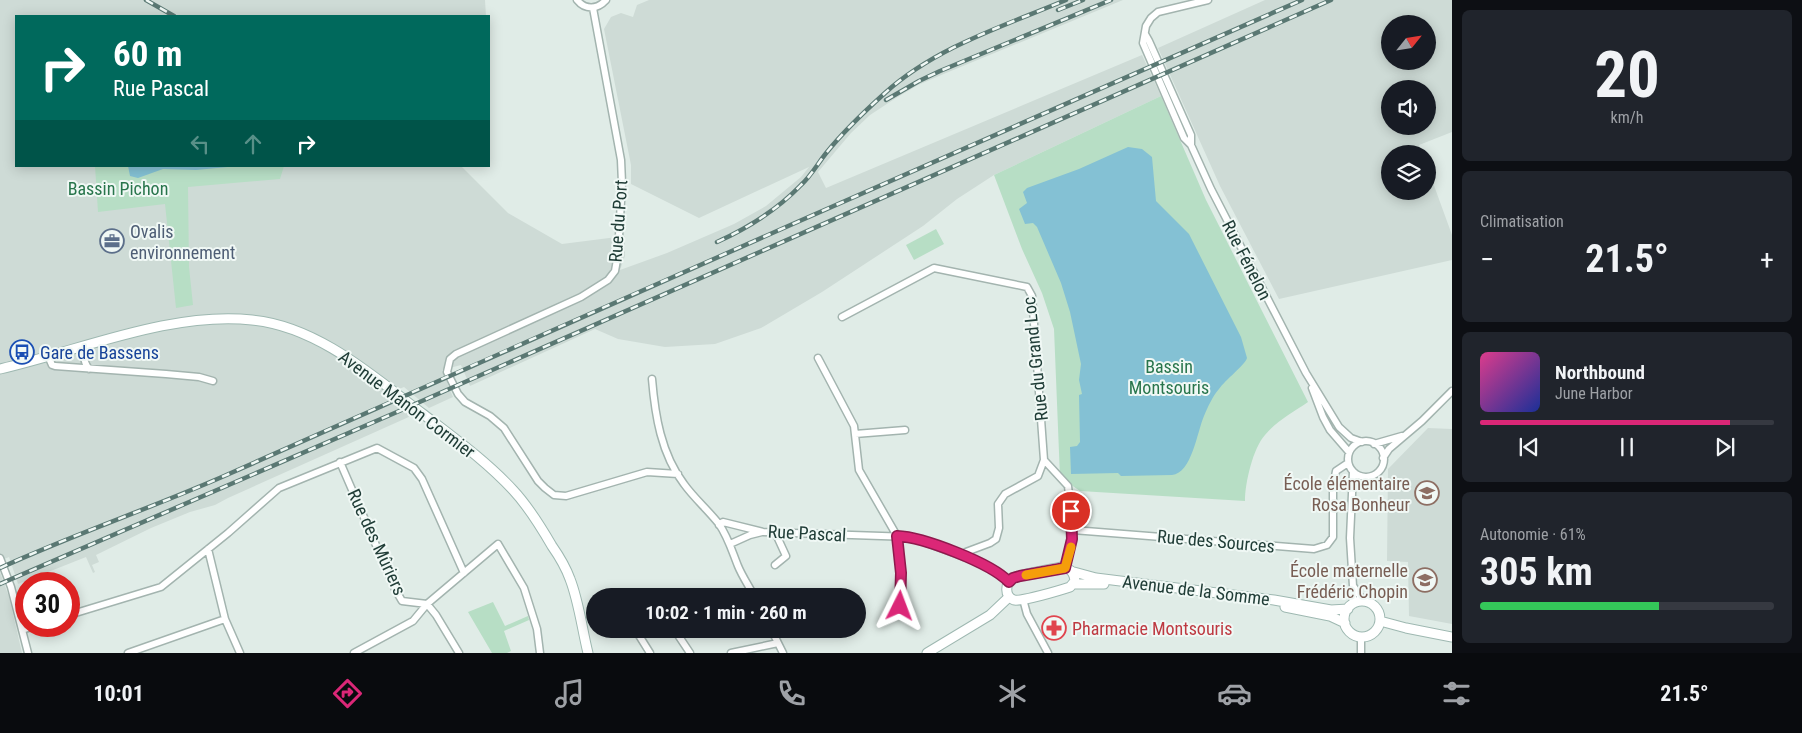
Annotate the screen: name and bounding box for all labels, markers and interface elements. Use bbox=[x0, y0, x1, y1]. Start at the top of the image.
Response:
north arrow bbox=[1381, 15, 1436, 70]
map controls bbox=[1381, 15, 1436, 200]
text: 60 m bbox=[113, 34, 182, 75]
icon: right bbox=[30, 35, 95, 100]
text: 20 bbox=[1594, 37, 1660, 113]
text: Rue Pascal bbox=[113, 76, 209, 101]
button: sound bbox=[1381, 80, 1436, 135]
text: km/h bbox=[1611, 108, 1643, 127]
icon: left bbox=[186, 130, 214, 158]
icon: ahead bbox=[239, 130, 267, 158]
icon: right bbox=[292, 130, 320, 158]
button: layers bbox=[1381, 145, 1436, 200]
park label: Bassin Pichon bbox=[68, 178, 168, 199]
street label: Rue du Port bbox=[605, 179, 631, 263]
text: Climatisation bbox=[1480, 212, 1564, 231]
street label: Rue Fénelon bbox=[1218, 217, 1276, 303]
place label: Ovalis environnement bbox=[130, 221, 235, 263]
office icon: Ovalis environnement bbox=[99, 228, 125, 254]
text: 21.5° bbox=[1585, 237, 1669, 281]
text: − bbox=[1480, 243, 1494, 276]
text: + bbox=[1760, 243, 1774, 276]
street label: Rue du Grand Loc bbox=[1018, 296, 1052, 422]
bus stop icon: Gare de Bassens bbox=[9, 339, 35, 365]
place label: Gare de Bassens bbox=[40, 342, 159, 363]
street label: Avenue Manon Cormier bbox=[335, 346, 480, 462]
park label: Bassin Montsouris bbox=[1129, 356, 1209, 398]
text: Northbound bbox=[1555, 361, 1645, 384]
text: June Harbor bbox=[1555, 384, 1633, 403]
icon: previous bbox=[1515, 433, 1543, 461]
icon: pause bbox=[1613, 433, 1641, 461]
icon: next bbox=[1711, 433, 1739, 461]
place label: École élémentaire Rosa Bonheur bbox=[1284, 473, 1411, 515]
school or university icon: École élémentaire Rosa Bonheur bbox=[1414, 480, 1440, 506]
street label: Rue des Mûriers bbox=[343, 486, 411, 598]
pin bbox=[1050, 490, 1092, 532]
icon: arrive bbox=[1057, 497, 1085, 525]
street label: Rue Pascal bbox=[767, 520, 847, 546]
street label: Rue des Sources bbox=[1156, 525, 1276, 557]
text: Autonomie · 61% bbox=[1480, 525, 1586, 544]
text: 305 km bbox=[1480, 550, 1593, 594]
place label: École maternelle Frédéric Chopin bbox=[1290, 560, 1408, 602]
school or university icon: École maternelle Frédéric Chopin bbox=[1412, 567, 1438, 593]
street label: Avenue de la Somme bbox=[1121, 571, 1271, 609]
speed limit sign: 30 bbox=[15, 572, 80, 637]
position arrow bbox=[873, 579, 925, 631]
text: 10:02 · 1 min · 260 m bbox=[645, 601, 807, 624]
pharmacy icon: Pharmacie Montsouris bbox=[1041, 615, 1067, 641]
place label: Pharmacie Montsouris bbox=[1072, 618, 1232, 639]
icon: directions bbox=[330, 676, 365, 711]
icon: music bbox=[552, 676, 587, 711]
icon: phone bbox=[774, 676, 809, 711]
icon: climate bbox=[995, 676, 1030, 711]
icon: car bbox=[1217, 676, 1252, 711]
icon: filters bbox=[1439, 676, 1474, 711]
text: 10:01 bbox=[93, 681, 144, 706]
text: 21.5° bbox=[1660, 681, 1709, 706]

